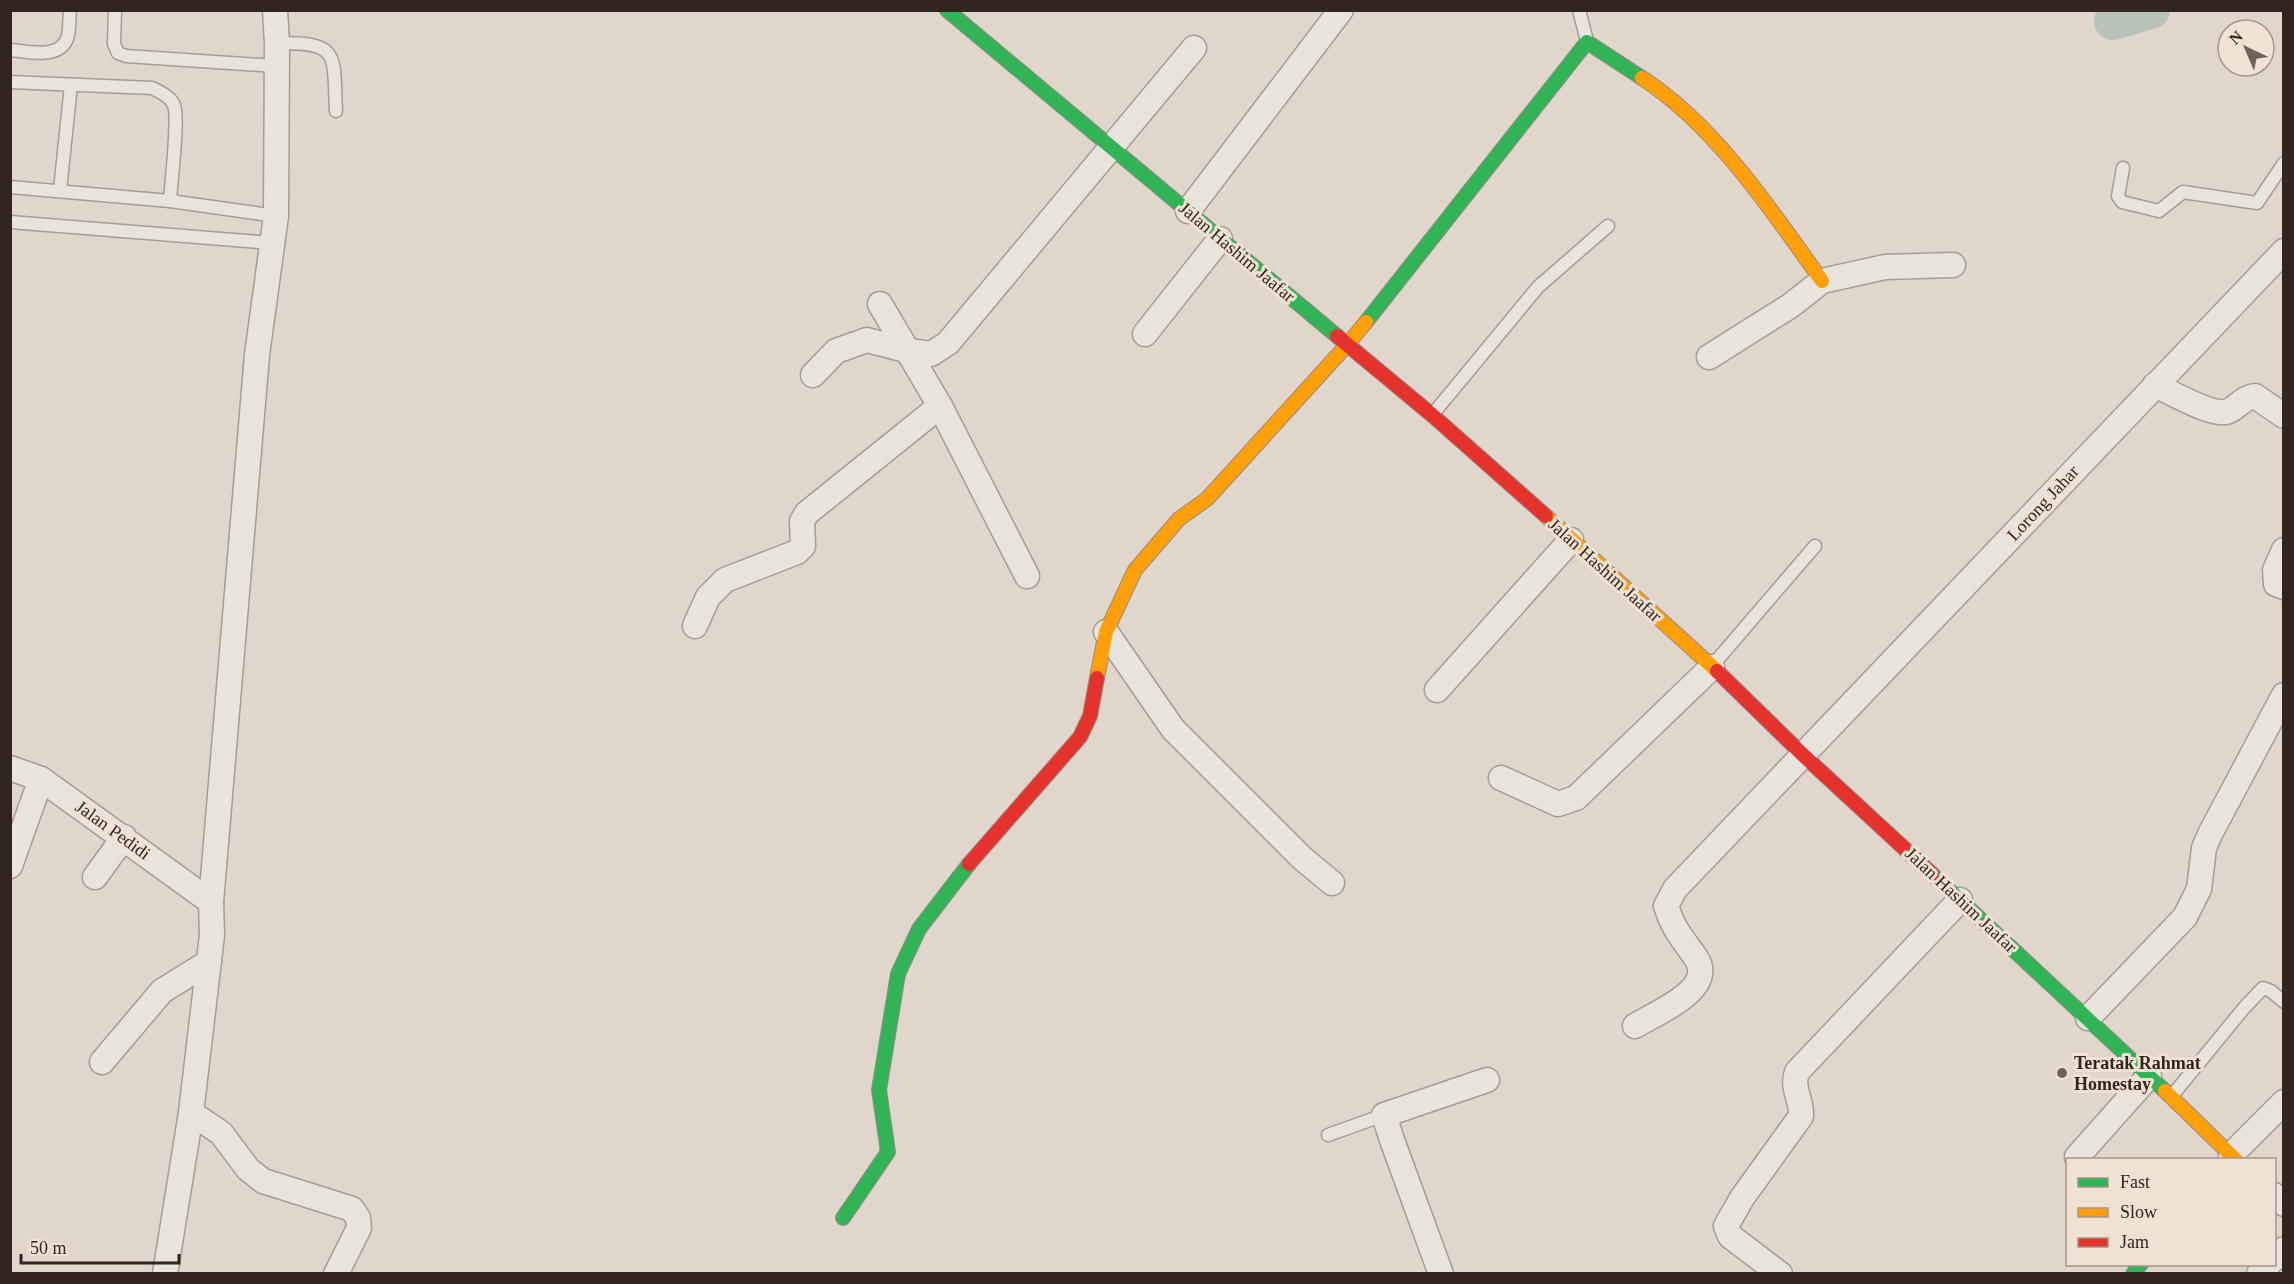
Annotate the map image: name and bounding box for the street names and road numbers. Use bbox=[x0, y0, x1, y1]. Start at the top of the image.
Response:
street label: Jalan Hashim Jaafar bbox=[1175, 198, 1299, 306]
street label: Lorong Jahar bbox=[2003, 461, 2083, 545]
street label: Jalan Hashim Jaafar bbox=[1544, 514, 1666, 626]
street label: Jalan Pedidi bbox=[72, 796, 154, 864]
street label: Jalan Hashim Jaafar bbox=[1901, 843, 2021, 957]

